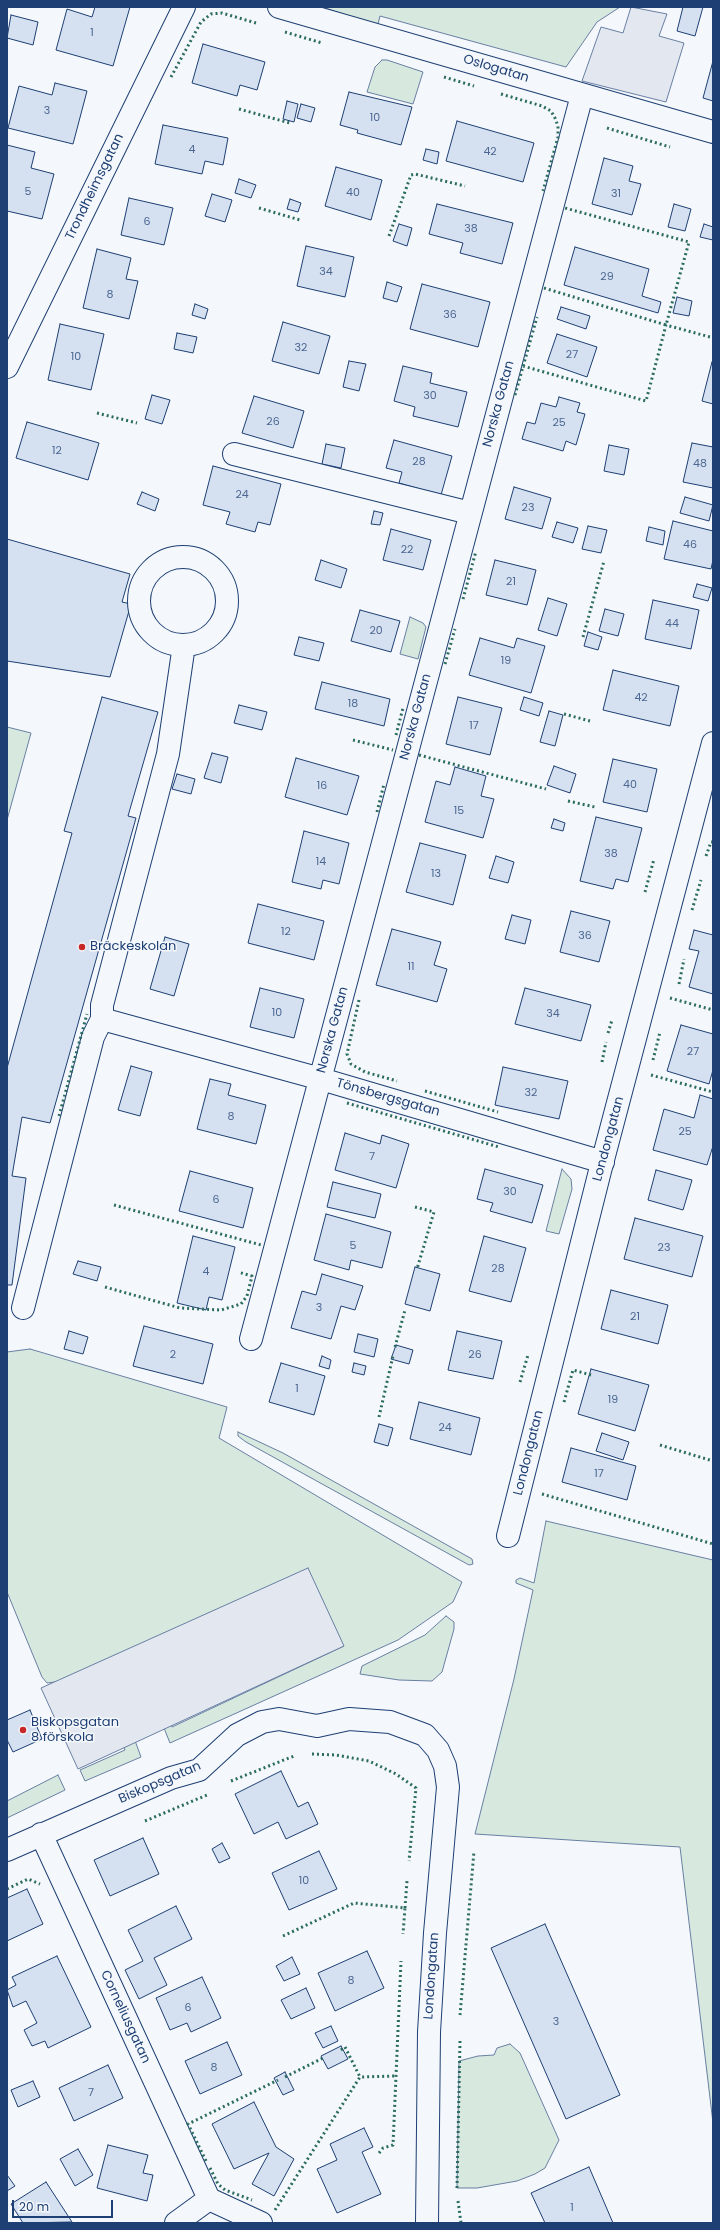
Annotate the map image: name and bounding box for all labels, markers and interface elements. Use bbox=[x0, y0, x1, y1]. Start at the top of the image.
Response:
house number: 1 bbox=[90, 26, 94, 40]
street label: Oslogatan bbox=[461, 52, 531, 86]
house number: 3 bbox=[44, 104, 50, 118]
house number: 10 bbox=[370, 111, 380, 125]
street label: Trondheimsgatan bbox=[62, 131, 128, 243]
house number: 4 bbox=[189, 143, 195, 157]
house number: 42 bbox=[483, 145, 497, 159]
house number: 5 bbox=[25, 185, 31, 199]
house number: 40 bbox=[346, 186, 360, 200]
house number: 31 bbox=[611, 187, 621, 201]
house number: 6 bbox=[144, 215, 150, 229]
house number: 38 bbox=[464, 222, 478, 236]
house number: 34 bbox=[319, 265, 333, 279]
house number: 29 bbox=[600, 270, 614, 284]
house number: 8 bbox=[107, 288, 113, 302]
house number: 36 bbox=[443, 308, 457, 322]
house number: 32 bbox=[295, 341, 307, 355]
house number: 27 bbox=[566, 348, 578, 362]
house number: 10 bbox=[71, 350, 81, 364]
street label: Norska Gatan bbox=[480, 359, 518, 449]
house number: 30 bbox=[423, 389, 437, 403]
house number: 26 bbox=[266, 415, 280, 429]
house number: 25 bbox=[552, 416, 566, 430]
house number: 12 bbox=[52, 444, 62, 458]
house number: 28 bbox=[412, 455, 426, 469]
house number: 48 bbox=[693, 457, 707, 471]
house number: 24 bbox=[235, 488, 249, 502]
house number: 23 bbox=[522, 501, 534, 515]
house number: 46 bbox=[683, 538, 697, 552]
house number: 22 bbox=[401, 543, 413, 557]
house number: 21 bbox=[506, 575, 516, 589]
house number: 44 bbox=[665, 617, 679, 631]
house number: 20 bbox=[369, 624, 383, 638]
house number: 19 bbox=[501, 654, 511, 668]
street label: Norska Gatan bbox=[397, 672, 435, 762]
house number: 42 bbox=[634, 691, 648, 705]
house number: 18 bbox=[348, 697, 358, 711]
house number: 17 bbox=[469, 719, 479, 733]
house number: 40 bbox=[623, 778, 637, 792]
house number: 16 bbox=[317, 779, 327, 793]
house number: 15 bbox=[454, 804, 464, 818]
house number: 38 bbox=[604, 847, 618, 861]
house number: 14 bbox=[316, 855, 326, 869]
house number: 13 bbox=[431, 867, 441, 881]
house number: 12 bbox=[281, 925, 291, 939]
house number: 36 bbox=[578, 929, 592, 943]
place label: Bräckeskolan bbox=[90, 939, 176, 955]
marker: Bräckeskolan bbox=[77, 942, 87, 952]
house number: 11 bbox=[407, 960, 415, 974]
street label: Norska Gatan bbox=[314, 985, 352, 1075]
house number: 10 bbox=[272, 1006, 282, 1020]
house number: 34 bbox=[546, 1007, 560, 1021]
house number: 27 bbox=[687, 1045, 699, 1059]
street label: Tönsbergsgatan bbox=[334, 1076, 442, 1120]
house number: 32 bbox=[525, 1086, 537, 1100]
street label: Londongatan bbox=[590, 1095, 628, 1183]
house number: 8 bbox=[228, 1110, 234, 1124]
house number: 25 bbox=[678, 1125, 692, 1139]
house number: 7 bbox=[369, 1150, 375, 1164]
house number: 30 bbox=[503, 1185, 517, 1199]
house number: 6 bbox=[213, 1193, 219, 1207]
house number: 5 bbox=[350, 1239, 356, 1253]
house number: 23 bbox=[658, 1241, 670, 1255]
house number: 28 bbox=[491, 1262, 505, 1276]
house number: 4 bbox=[203, 1265, 209, 1279]
house number: 3 bbox=[316, 1301, 322, 1315]
house number: 21 bbox=[630, 1310, 640, 1324]
house number: 2 bbox=[170, 1348, 176, 1362]
house number: 26 bbox=[468, 1348, 482, 1362]
house number: 1 bbox=[295, 1382, 299, 1396]
house number: 19 bbox=[608, 1393, 618, 1407]
street label: Londongatan bbox=[511, 1409, 547, 1497]
house number: 24 bbox=[438, 1421, 452, 1435]
house number: 17 bbox=[594, 1467, 604, 1481]
place label: Biskopsgatan 8 förskola bbox=[31, 1715, 119, 1746]
marker: Biskopsgatan 8 förskola bbox=[18, 1725, 28, 1735]
street label: Biskopsgatan bbox=[116, 1759, 204, 1807]
house number: 10 bbox=[299, 1874, 309, 1888]
street label: Londongatan bbox=[421, 1932, 443, 2020]
street label: Corneliusgatan bbox=[97, 1968, 153, 2066]
house number: 8 bbox=[348, 1974, 354, 1988]
house number: 6 bbox=[185, 2001, 191, 2015]
house number: 3 bbox=[553, 2015, 559, 2029]
house number: 8 bbox=[211, 2061, 217, 2075]
house number: 7 bbox=[88, 2086, 94, 2100]
scale bar bbox=[14, 2192, 115, 2218]
text: 20 m bbox=[19, 2198, 49, 2215]
house number: 1 bbox=[570, 2201, 574, 2215]

